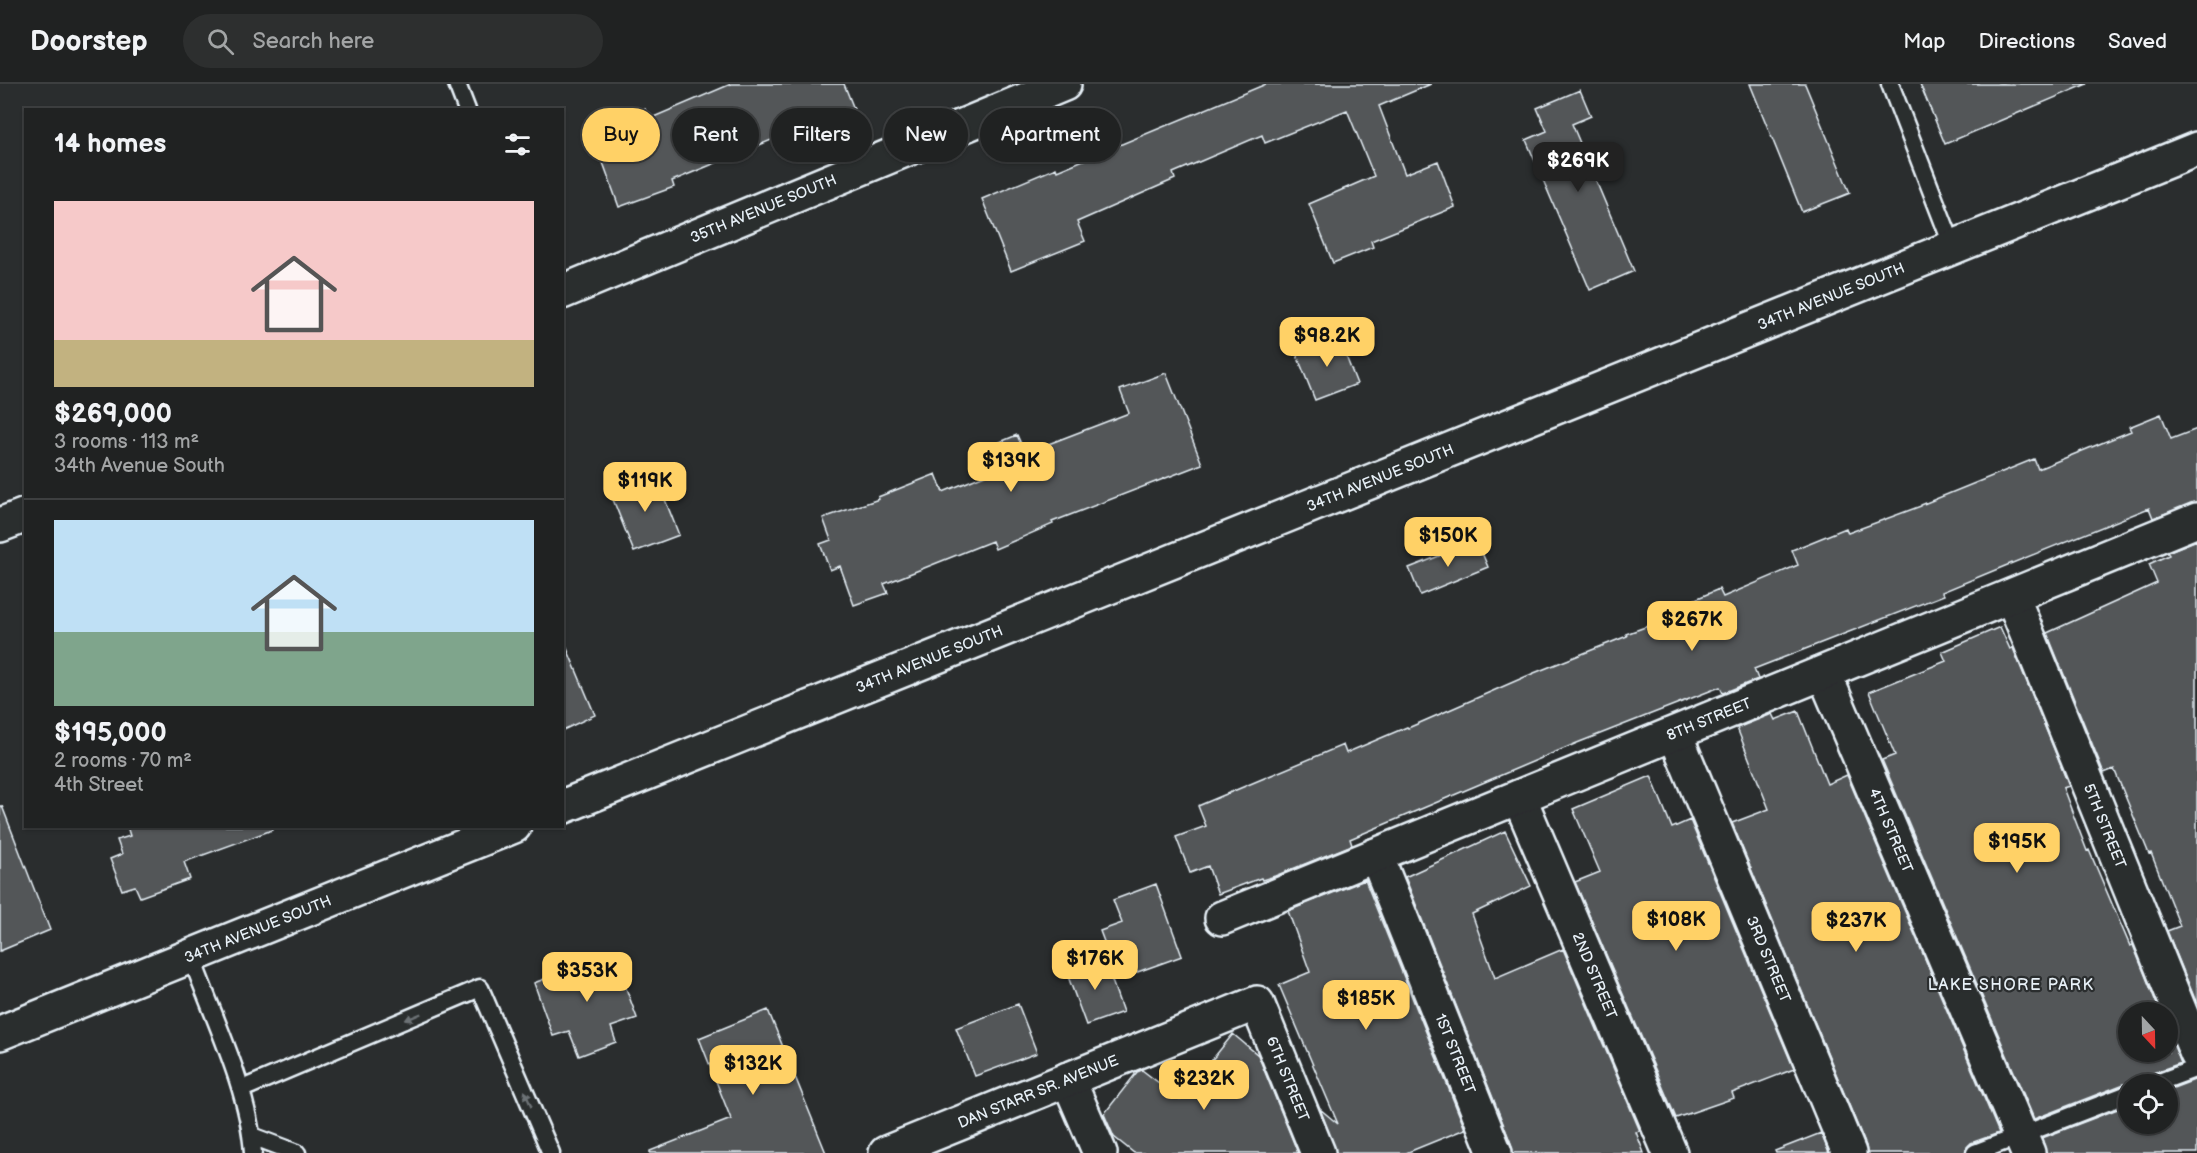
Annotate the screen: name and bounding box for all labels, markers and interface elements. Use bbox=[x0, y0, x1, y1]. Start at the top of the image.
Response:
search box bbox=[183, 14, 603, 68]
text: Doorstep bbox=[30, 25, 147, 58]
icon: search bbox=[204, 25, 237, 58]
text: Search here bbox=[252, 28, 374, 55]
text: Map bbox=[1903, 29, 1946, 54]
text: Directions bbox=[1979, 29, 2075, 54]
text: Saved bbox=[2108, 29, 2167, 54]
chip: Buy bbox=[582, 108, 660, 162]
chip: Rent bbox=[672, 108, 759, 162]
chip: Filters bbox=[771, 108, 872, 162]
chip: New bbox=[884, 108, 968, 162]
chip: Apartment bbox=[980, 108, 1121, 162]
icon: filters bbox=[501, 128, 534, 161]
text: 14 homes bbox=[54, 129, 166, 160]
pin: $269K bbox=[1536, 142, 1620, 193]
text: $269K bbox=[1547, 149, 1609, 173]
street label: 35TH AVENUE SOUTH bbox=[688, 170, 839, 247]
icon: home bbox=[240, 240, 348, 348]
street label: 34TH AVENUE SOUTH bbox=[1755, 258, 1907, 334]
pin: $98.2K bbox=[1278, 317, 1376, 368]
text: $98.2K bbox=[1294, 324, 1360, 348]
text: $269,000 bbox=[54, 399, 172, 430]
text: 3 rooms · 113 m² bbox=[54, 430, 199, 454]
street label: 34TH AVENUE SOUTH bbox=[1304, 440, 1457, 516]
pin: $139K bbox=[969, 442, 1053, 493]
text: $139K bbox=[982, 449, 1040, 473]
text: 34th Avenue South bbox=[54, 454, 225, 478]
pin: $119K bbox=[603, 462, 687, 513]
text: $119K bbox=[617, 469, 673, 493]
pin: $150K bbox=[1406, 517, 1490, 568]
text: $150K bbox=[1418, 524, 1478, 548]
icon: home bbox=[240, 559, 348, 667]
pin: $267K bbox=[1650, 601, 1734, 652]
text: $267K bbox=[1661, 608, 1723, 632]
street label: 34TH AVENUE SOUTH bbox=[853, 621, 1006, 697]
street label: 8TH STREET bbox=[1664, 693, 1754, 745]
text: $195,000 bbox=[54, 718, 167, 749]
text: 2 rooms · 70 m² bbox=[54, 749, 192, 773]
text: 4th Street bbox=[54, 773, 143, 797]
street label: 5TH STREET bbox=[2079, 781, 2130, 871]
street label: 4TH STREET bbox=[1865, 785, 1917, 876]
pin: $195K bbox=[1975, 823, 2059, 874]
text: $195K bbox=[1988, 830, 2046, 854]
street label: 34TH AVENUE SOUTH bbox=[182, 891, 334, 967]
pin: $108K bbox=[1634, 901, 1718, 952]
pin: $237K bbox=[1814, 902, 1898, 953]
text: $108K bbox=[1646, 908, 1706, 932]
text: $237K bbox=[1826, 909, 1886, 933]
street label: 3RD STREET bbox=[1742, 913, 1795, 1005]
street label: 2ND STREET bbox=[1568, 929, 1621, 1022]
pin: $176K bbox=[1053, 940, 1137, 991]
text: $176K bbox=[1066, 947, 1124, 971]
pin: $353K bbox=[545, 952, 629, 1003]
text: $353K bbox=[556, 959, 618, 983]
district label: LAKE SHORE PARK bbox=[1928, 976, 2094, 995]
pin: $185K bbox=[1324, 980, 1408, 1031]
text: $185K bbox=[1337, 987, 1395, 1011]
north arrow bbox=[2118, 1002, 2178, 1062]
map controls bbox=[2118, 1002, 2178, 1134]
street label: 1ST STREET bbox=[1431, 1011, 1480, 1097]
one-way arrow bbox=[403, 1012, 421, 1022]
street label: 6TH STREET bbox=[1262, 1033, 1314, 1124]
pin: $132K bbox=[711, 1045, 795, 1096]
street label: DAN STARR SR. AVENUE bbox=[955, 1051, 1121, 1132]
text: $132K bbox=[724, 1052, 782, 1076]
pin: $232K bbox=[1162, 1060, 1246, 1111]
text: $232K bbox=[1173, 1067, 1235, 1091]
button: locate bbox=[2118, 1074, 2178, 1134]
one-way arrow bbox=[523, 1090, 533, 1108]

